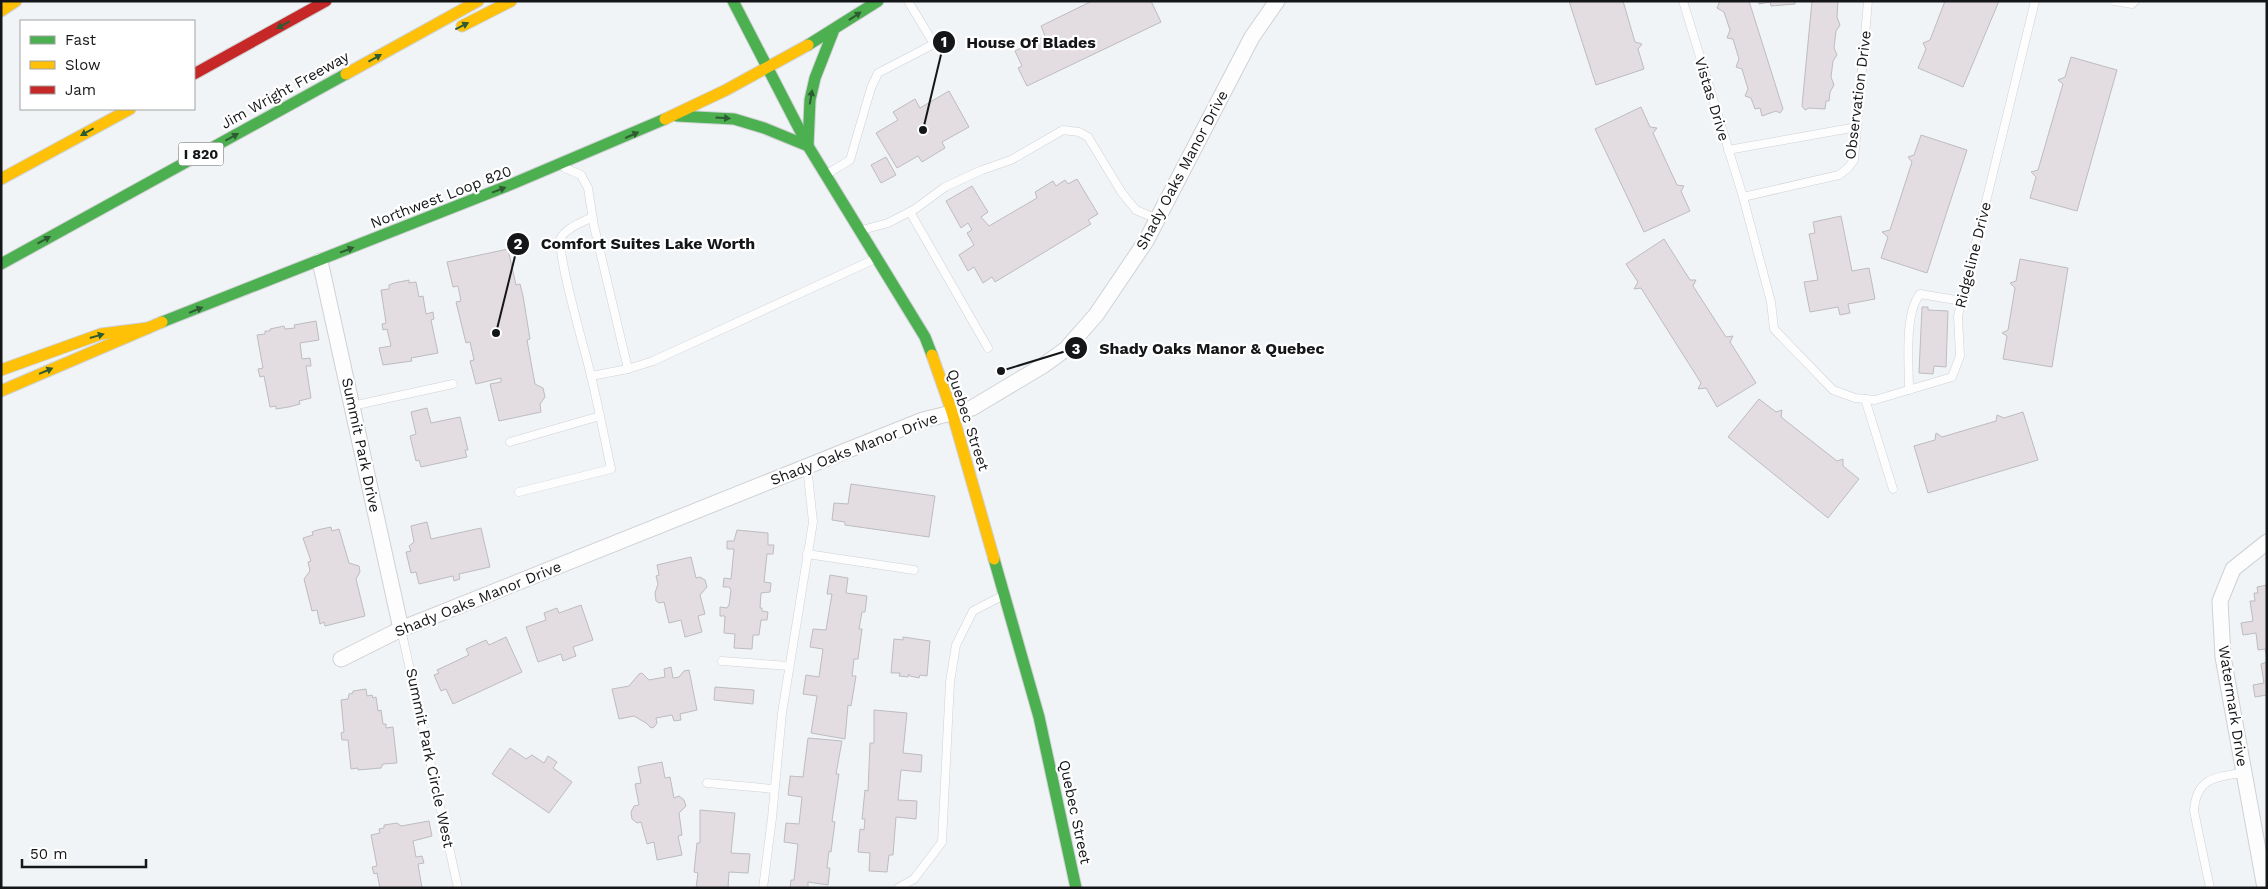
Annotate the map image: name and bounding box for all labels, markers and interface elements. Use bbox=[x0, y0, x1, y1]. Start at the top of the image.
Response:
one-way arrow bbox=[849, 12, 862, 21]
legend bbox=[20, 20, 195, 110]
one-way arrow bbox=[276, 21, 291, 29]
one-way arrow bbox=[455, 22, 469, 30]
callout: House Of Blades bbox=[932, 27, 1106, 58]
street label: Observation Drive bbox=[1841, 29, 1875, 161]
text: Fast bbox=[65, 31, 97, 49]
text: 1 bbox=[941, 33, 947, 51]
text: House Of Blades bbox=[966, 33, 1096, 52]
street label: Jim Wright Freeway bbox=[218, 47, 353, 133]
one-way arrow bbox=[367, 54, 382, 62]
street label: Vistas Drive bbox=[1691, 55, 1733, 143]
text: Slow bbox=[65, 56, 101, 74]
text: Jam bbox=[65, 81, 96, 99]
street label: Shady Oaks Manor Drive bbox=[1132, 87, 1232, 253]
one-way arrow bbox=[807, 89, 815, 105]
one-way arrow bbox=[715, 115, 731, 123]
one-way arrow bbox=[80, 128, 95, 136]
one-way arrow bbox=[625, 130, 639, 138]
one-way arrow bbox=[226, 132, 239, 141]
road number: I 820 bbox=[178, 142, 224, 166]
street label: Northwest Loop 820 bbox=[368, 162, 514, 232]
one-way arrow bbox=[491, 186, 506, 194]
street label: Ridgeline Drive bbox=[1951, 200, 1995, 310]
callout: Comfort Suites Lake Worth bbox=[505, 228, 765, 259]
text: Comfort Suites Lake Worth bbox=[541, 234, 755, 253]
text: 2 bbox=[514, 235, 523, 253]
one-way arrow bbox=[37, 236, 51, 244]
one-way arrow bbox=[340, 246, 355, 254]
one-way arrow bbox=[189, 306, 204, 314]
one-way arrow bbox=[89, 332, 104, 340]
callout: Shady Oaks Manor & Quebec bbox=[1064, 333, 1335, 364]
text: Shady Oaks Manor & Quebec bbox=[1099, 339, 1325, 358]
text: 3 bbox=[1072, 340, 1081, 358]
one-way arrow bbox=[39, 367, 53, 375]
street label: Quebec Street bbox=[943, 367, 993, 474]
street label: Summit Park Drive bbox=[338, 376, 384, 514]
street label: Shady Oaks Manor Drive bbox=[768, 409, 940, 489]
street label: Shady Oaks Manor Drive bbox=[392, 557, 564, 641]
street label: Watermark Drive bbox=[2215, 644, 2251, 768]
street label: Summit Park Circle West bbox=[402, 667, 458, 850]
street label: Quebec Street bbox=[1055, 758, 1095, 866]
scale bar bbox=[22, 836, 146, 868]
text: 50 m bbox=[30, 845, 67, 863]

